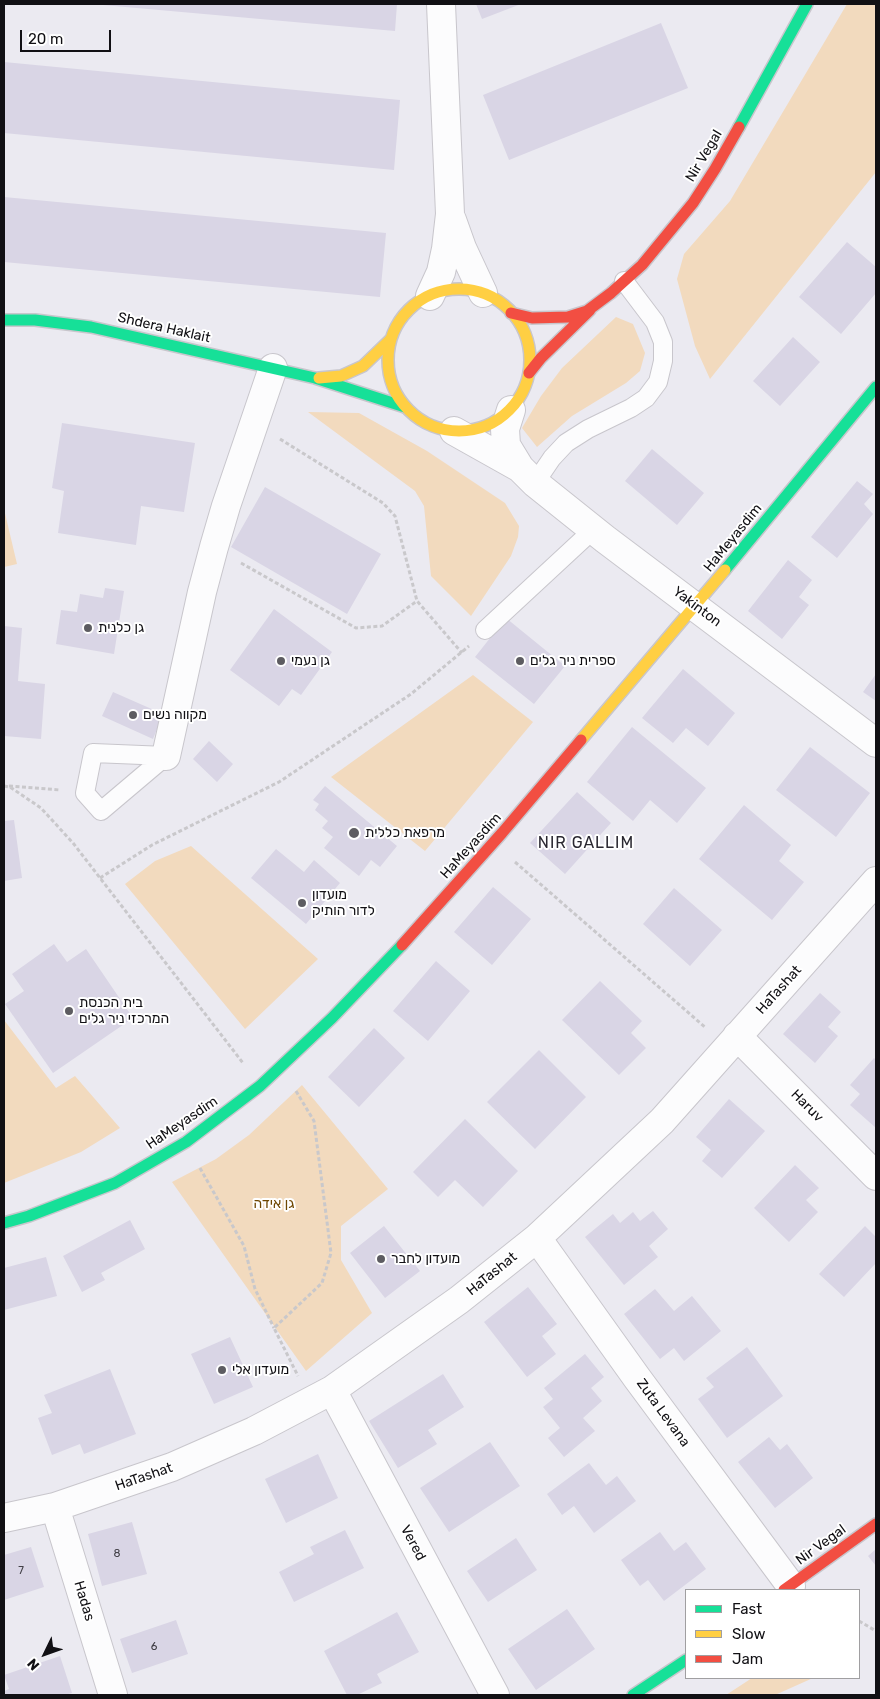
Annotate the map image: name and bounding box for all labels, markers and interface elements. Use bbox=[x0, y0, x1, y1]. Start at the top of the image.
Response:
scale bar bbox=[22, 20, 114, 52]
text: 20 m bbox=[28, 30, 63, 48]
street label: Nir Vegal bbox=[682, 127, 726, 185]
street label: Shdera Haklait bbox=[116, 309, 212, 347]
street label: HaMeyasdim bbox=[700, 501, 766, 575]
street label: Yakinton bbox=[669, 583, 725, 631]
place label: גן כלנית bbox=[98, 620, 144, 636]
marker: גן כלנית bbox=[82, 622, 94, 634]
place label: גן נעמי bbox=[291, 653, 330, 669]
place label: ספרית ניר גלים bbox=[530, 653, 616, 669]
marker: גן נעמי bbox=[275, 655, 287, 667]
marker: ספרית ניר גלים bbox=[514, 655, 526, 667]
place label: מקווה נשים bbox=[143, 707, 207, 723]
marker: מקווה נשים bbox=[127, 709, 139, 721]
street label: HaMeyasdim bbox=[437, 810, 505, 882]
place label: מרפאת כללית bbox=[365, 825, 445, 841]
marker: מרפאת כללית bbox=[347, 826, 361, 840]
district label: NIR GALLIM bbox=[537, 833, 635, 853]
place label: מועדון לדור הותיק bbox=[312, 887, 375, 920]
marker: מועדון לדור הותיק bbox=[296, 897, 308, 909]
street label: HaTashat bbox=[753, 962, 805, 1018]
place label: בית הכנסת המרכזי ניר גלים bbox=[79, 995, 169, 1028]
marker: בית הכנסת המרכזי ניר גלים bbox=[63, 1005, 75, 1017]
street label: Haruv bbox=[787, 1086, 827, 1126]
street label: HaMeyasdim bbox=[143, 1093, 221, 1153]
park label: גן אידה bbox=[254, 1196, 294, 1212]
street label: HaTashat bbox=[464, 1249, 520, 1299]
place label: מועדון לחבר bbox=[391, 1251, 460, 1267]
marker: מועדון לחבר bbox=[375, 1253, 387, 1265]
place label: מועדון אלי bbox=[232, 1362, 289, 1378]
marker: מועדון אלי bbox=[216, 1364, 228, 1376]
street label: Zuta Levana bbox=[633, 1376, 693, 1450]
street label: HaTashat bbox=[113, 1459, 175, 1495]
street label: Nir Vegal bbox=[793, 1521, 849, 1569]
street label: Vered bbox=[397, 1522, 429, 1564]
house number: 8 bbox=[114, 1547, 120, 1561]
house number: 7 bbox=[18, 1564, 24, 1578]
street label: Hadas bbox=[70, 1579, 98, 1623]
legend bbox=[685, 1589, 860, 1679]
text: Fast bbox=[732, 1600, 762, 1618]
text: Slow bbox=[732, 1625, 765, 1643]
north arrow bbox=[20, 1629, 70, 1679]
house number: 6 bbox=[151, 1640, 157, 1654]
text: Jam bbox=[732, 1650, 763, 1668]
text: N bbox=[24, 1655, 43, 1674]

